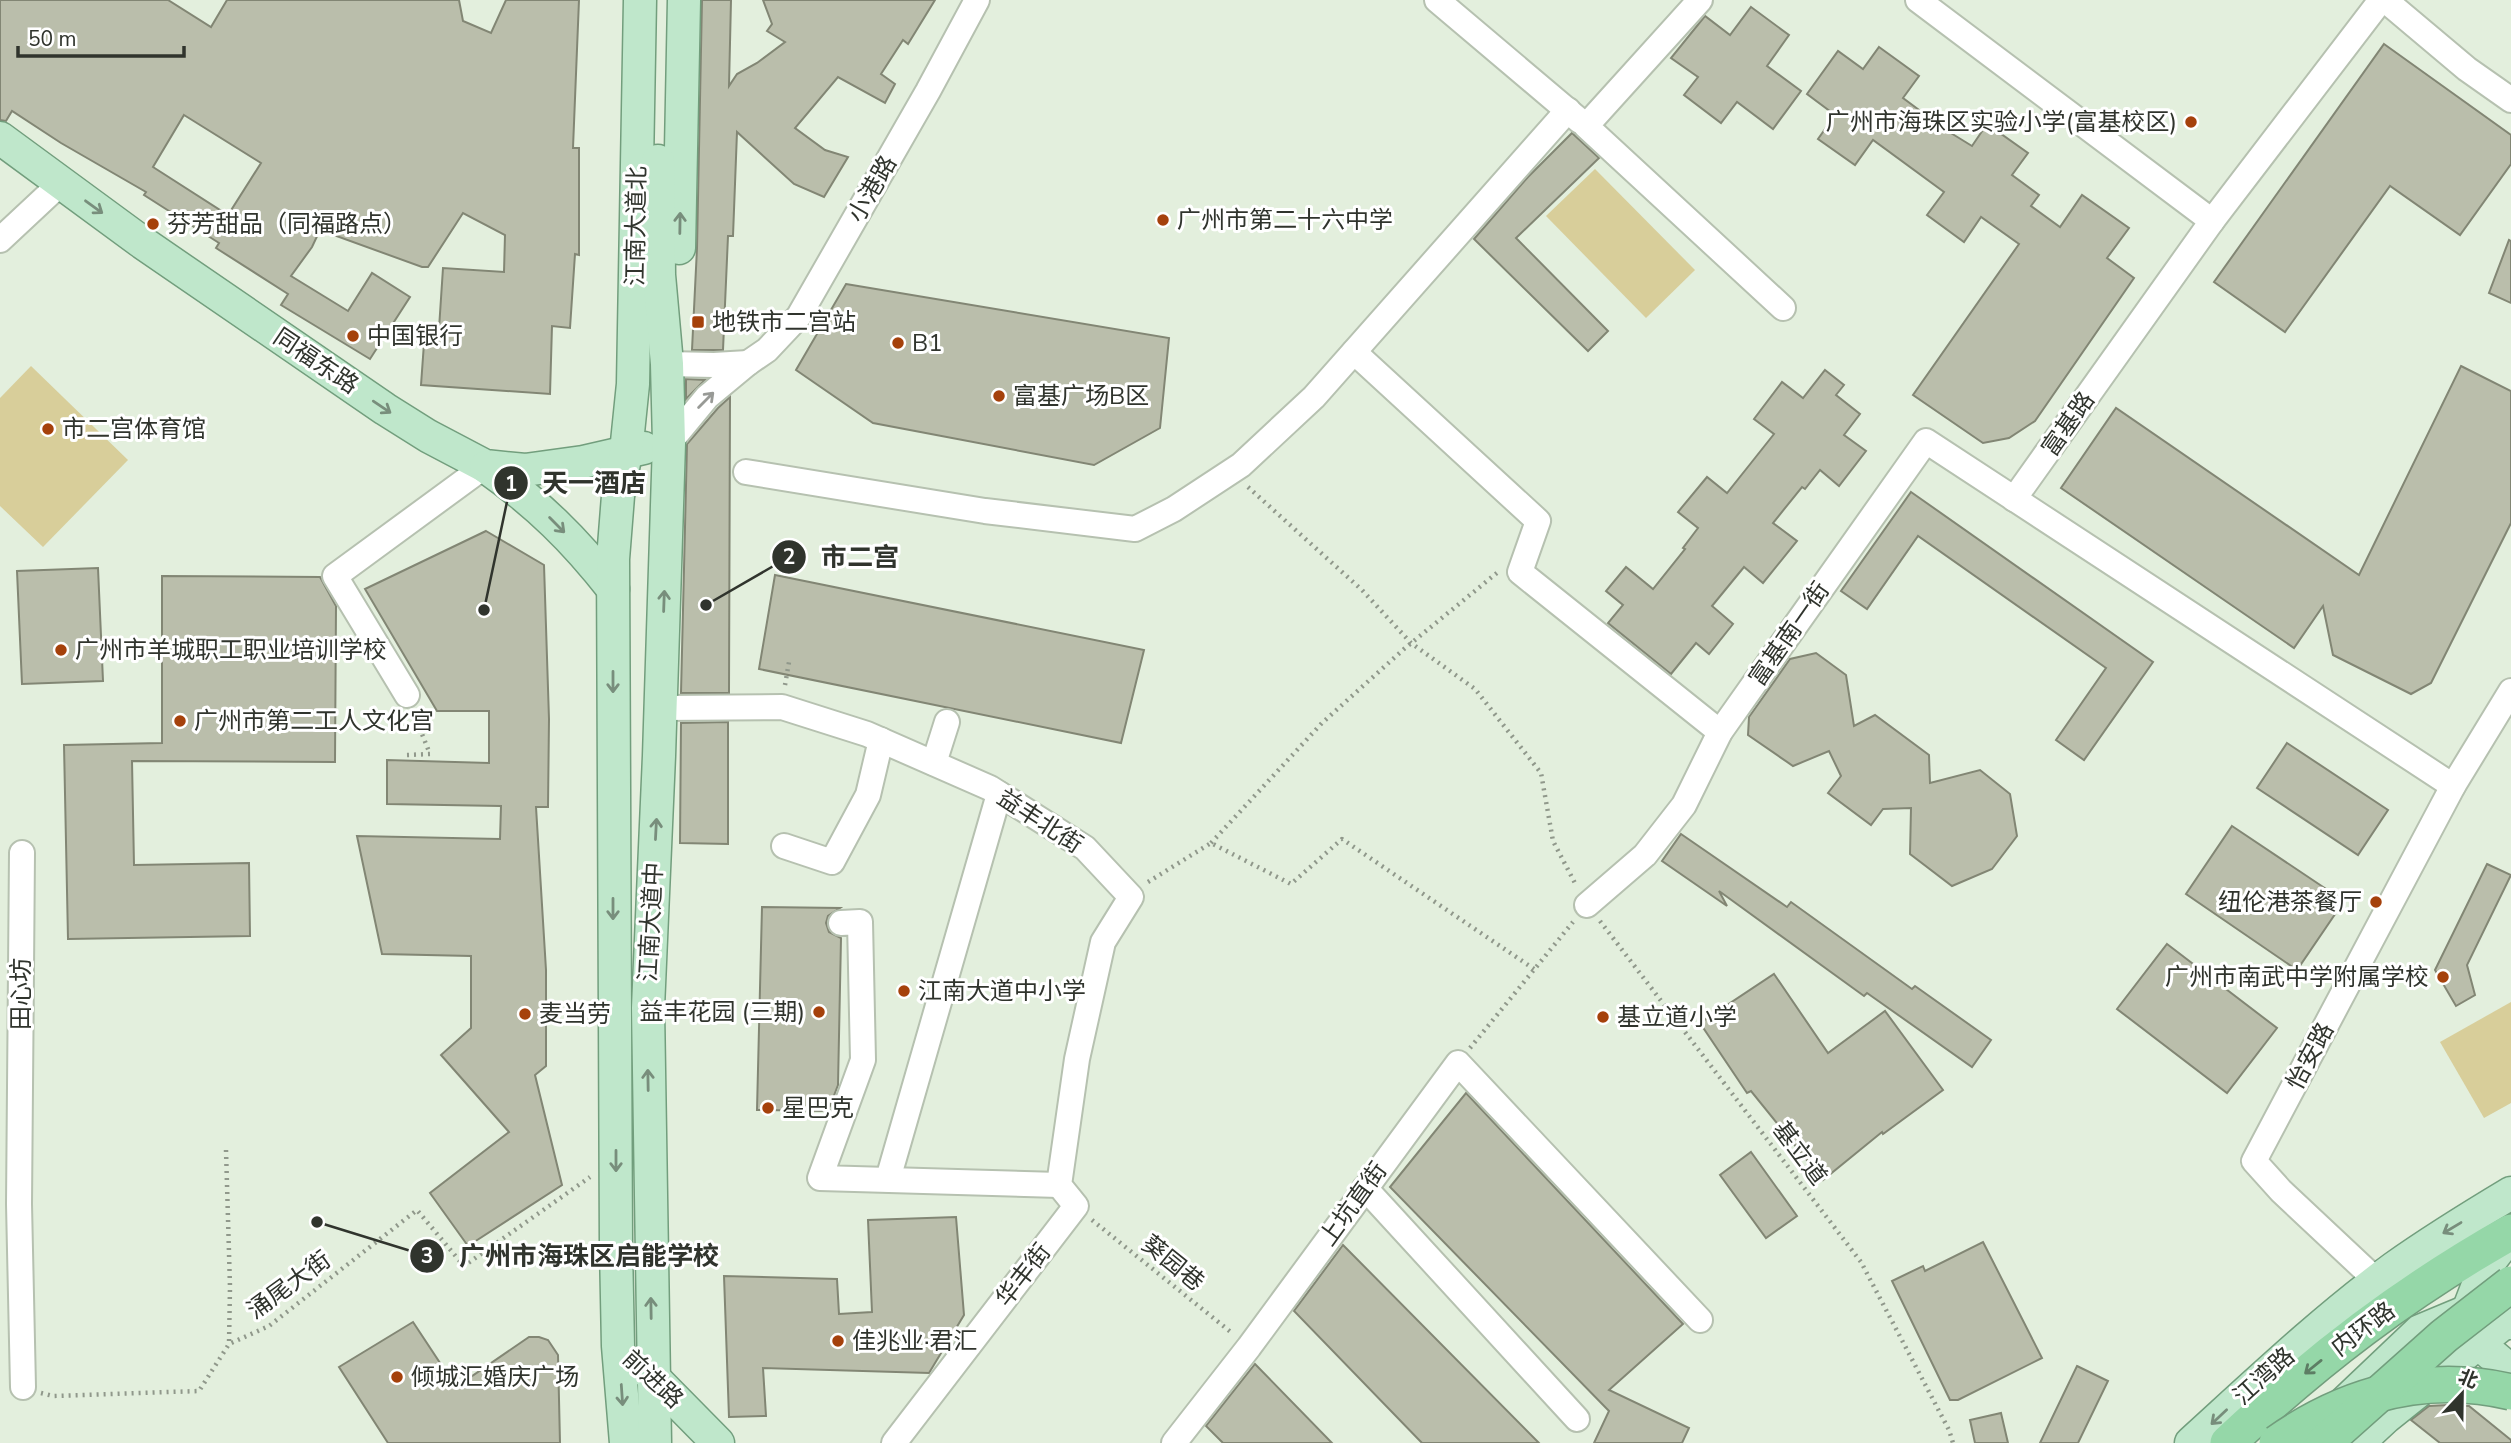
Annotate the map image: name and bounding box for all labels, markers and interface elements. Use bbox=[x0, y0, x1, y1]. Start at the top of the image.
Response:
scale bar bbox=[18, 14, 184, 58]
text: 50 m bbox=[28, 25, 77, 53]
place label: 广州市海珠区实验小学(富基校区) bbox=[1826, 106, 2177, 138]
marker: 广州市海珠区实验小学(富基校区) bbox=[2183, 114, 2199, 130]
street label: 小港路 bbox=[840, 150, 904, 228]
street label: 江南大道北 bbox=[619, 166, 653, 286]
one-way arrow bbox=[85, 199, 104, 214]
place label: 广州市第二十六中学 bbox=[1177, 204, 1393, 236]
place label: 芬芳甜品（同福路点） bbox=[167, 208, 407, 240]
one-way arrow bbox=[673, 212, 687, 235]
marker: 广州市第二十六中学 bbox=[1155, 212, 1171, 228]
marker: 芬芳甜品（同福路点） bbox=[145, 216, 161, 232]
place label: 地铁市二宫站 bbox=[712, 306, 856, 338]
marker: 地铁市二宫站 bbox=[690, 314, 706, 330]
place label: 中国银行 bbox=[367, 320, 463, 352]
street label: 同福东路 bbox=[267, 321, 365, 401]
place label: B1 bbox=[912, 327, 943, 359]
marker: 中国银行 bbox=[345, 328, 361, 344]
marker: B1 bbox=[890, 335, 906, 351]
place label: 富基广场B区 bbox=[1013, 380, 1149, 412]
street label: 富基路 bbox=[2034, 385, 2102, 463]
marker: 富基广场B区 bbox=[991, 388, 1007, 404]
one-way arrow bbox=[697, 391, 714, 408]
one-way arrow bbox=[372, 399, 391, 414]
place label: 市二宫体育馆 bbox=[62, 413, 206, 445]
marker: 市二宫体育馆 bbox=[40, 421, 56, 437]
callout: 天一酒店 bbox=[493, 460, 660, 507]
text: 天一酒店 bbox=[542, 466, 646, 501]
text: 1 bbox=[505, 470, 517, 498]
one-way arrow bbox=[548, 517, 565, 534]
callout: 市二宫 bbox=[772, 533, 913, 580]
text: 市二宫 bbox=[821, 540, 899, 575]
text: 2 bbox=[783, 543, 795, 571]
street label: 富基南一街 bbox=[1741, 576, 1837, 692]
one-way arrow bbox=[658, 590, 671, 613]
place label: 广州市羊城职工职业培训学校 bbox=[75, 634, 387, 666]
marker: 广州市羊城职工职业培训学校 bbox=[53, 642, 69, 658]
one-way arrow bbox=[606, 670, 620, 693]
place label: 广州市第二工人文化宫 bbox=[194, 705, 434, 737]
marker: 广州市第二工人文化宫 bbox=[172, 713, 188, 729]
street label: 益丰北街 bbox=[991, 781, 1089, 861]
one-way arrow bbox=[649, 817, 662, 840]
street label: 江南大道中 bbox=[632, 861, 670, 983]
place label: 纽伦港茶餐厅 bbox=[2218, 886, 2362, 918]
marker: 纽伦港茶餐厅 bbox=[2368, 894, 2384, 910]
one-way arrow bbox=[606, 897, 620, 920]
street label: 田心坊 bbox=[5, 958, 37, 1030]
place label: 广州市南武中学附属学校 bbox=[2165, 961, 2429, 993]
marker: 广州市南武中学附属学校 bbox=[2435, 969, 2451, 985]
place label: 江南大道中小学 bbox=[918, 975, 1086, 1007]
marker: 江南大道中小学 bbox=[896, 983, 912, 999]
place label: 益丰花园 (三期) bbox=[640, 996, 805, 1028]
place label: 麦当劳 bbox=[539, 998, 611, 1030]
place label: 基立道小学 bbox=[1617, 1001, 1737, 1033]
marker: 益丰花园 (三期) bbox=[811, 1004, 827, 1020]
marker: 麦当劳 bbox=[517, 1006, 533, 1022]
marker: 基立道小学 bbox=[1595, 1009, 1611, 1025]
street label: 怡安路 bbox=[2279, 1017, 2341, 1095]
one-way arrow bbox=[642, 1069, 655, 1092]
place label: 星巴克 bbox=[782, 1092, 854, 1124]
marker: 星巴克 bbox=[760, 1100, 776, 1116]
street label: 基立道 bbox=[1766, 1115, 1834, 1191]
one-way arrow bbox=[609, 1149, 623, 1172]
street label: 上坑直街 bbox=[1312, 1156, 1394, 1252]
one-way arrow bbox=[2443, 1222, 2463, 1236]
street label: 葵园巷 bbox=[1135, 1228, 1211, 1298]
callout: 广州市海珠区启能学校 bbox=[410, 1233, 733, 1280]
street label: 华丰街 bbox=[988, 1237, 1058, 1313]
text: 广州市海珠区启能学校 bbox=[459, 1239, 719, 1274]
text: 3 bbox=[421, 1242, 433, 1270]
street label: 涌尾大街 bbox=[241, 1244, 337, 1326]
street label: 内环路 bbox=[2325, 1295, 2401, 1363]
one-way arrow bbox=[644, 1297, 658, 1320]
place label: 佳兆业·君汇 bbox=[852, 1325, 977, 1357]
marker: 佳兆业·君汇 bbox=[830, 1333, 846, 1349]
street label: 江湾路 bbox=[2227, 1340, 2301, 1412]
street label: 前进路 bbox=[616, 1343, 690, 1415]
one-way arrow bbox=[2305, 1359, 2323, 1375]
north arrow bbox=[2427, 1359, 2497, 1429]
place label: 倾城汇婚庆广场 bbox=[411, 1361, 579, 1393]
text: 北 bbox=[2454, 1364, 2482, 1395]
marker: 倾城汇婚庆广场 bbox=[389, 1369, 405, 1385]
one-way arrow bbox=[615, 1383, 628, 1406]
one-way arrow bbox=[2211, 1409, 2228, 1426]

